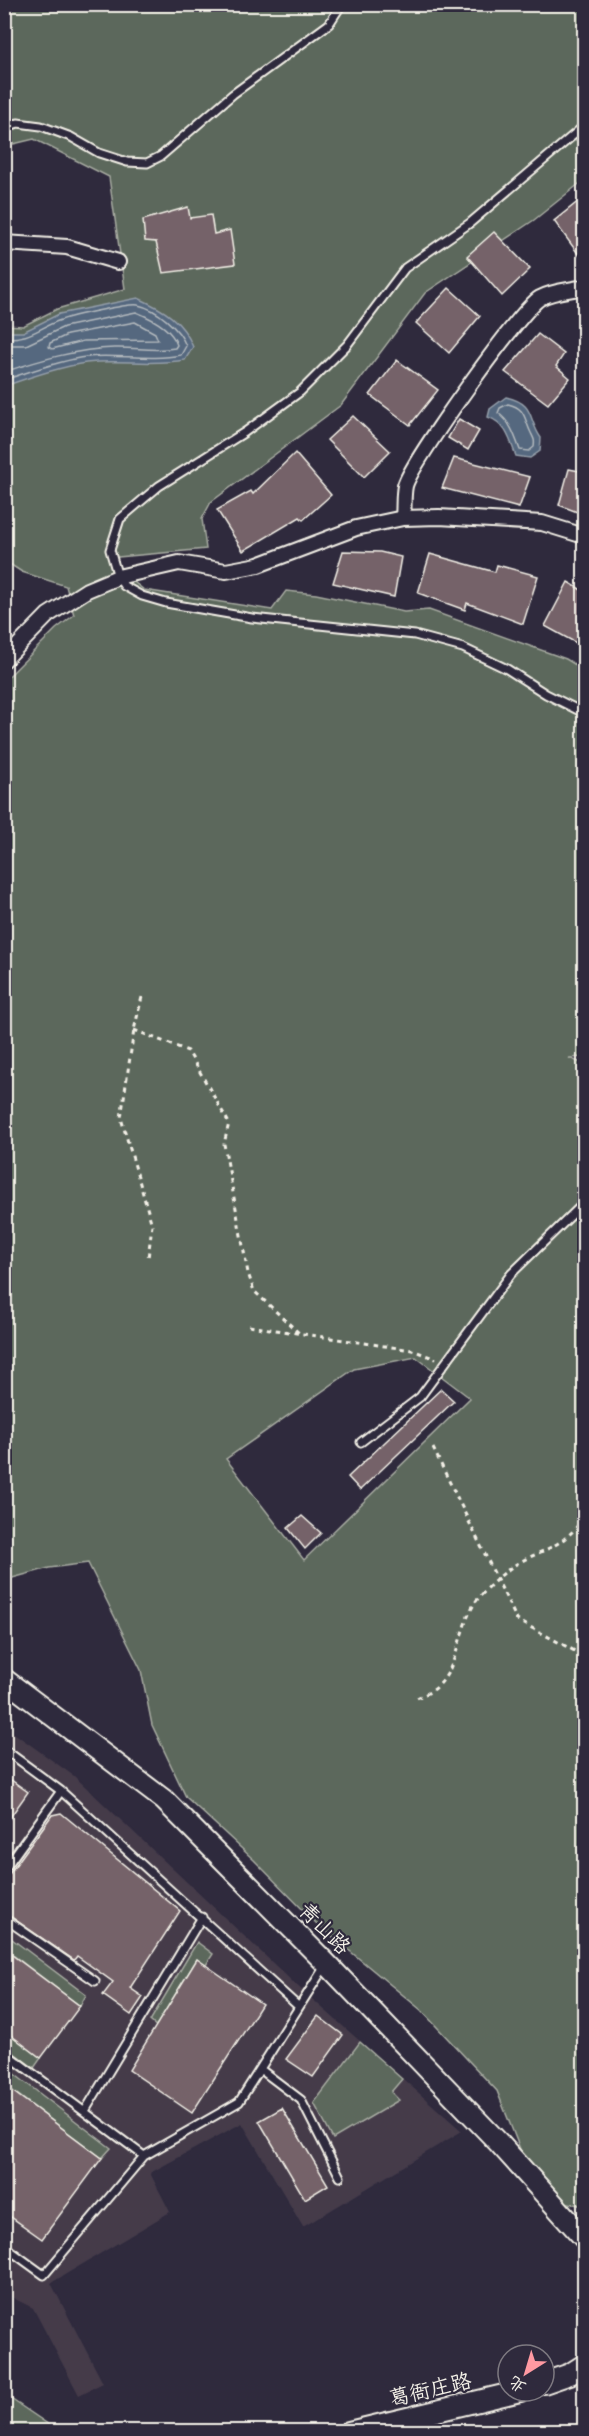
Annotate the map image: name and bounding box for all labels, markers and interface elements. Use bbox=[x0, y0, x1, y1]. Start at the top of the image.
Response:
street label: 青山路 bbox=[293, 1896, 357, 1960]
north arrow bbox=[496, 2343, 556, 2403]
street label: 葛衙庄路 bbox=[386, 2366, 474, 2412]
text: 北 bbox=[505, 2372, 529, 2398]

